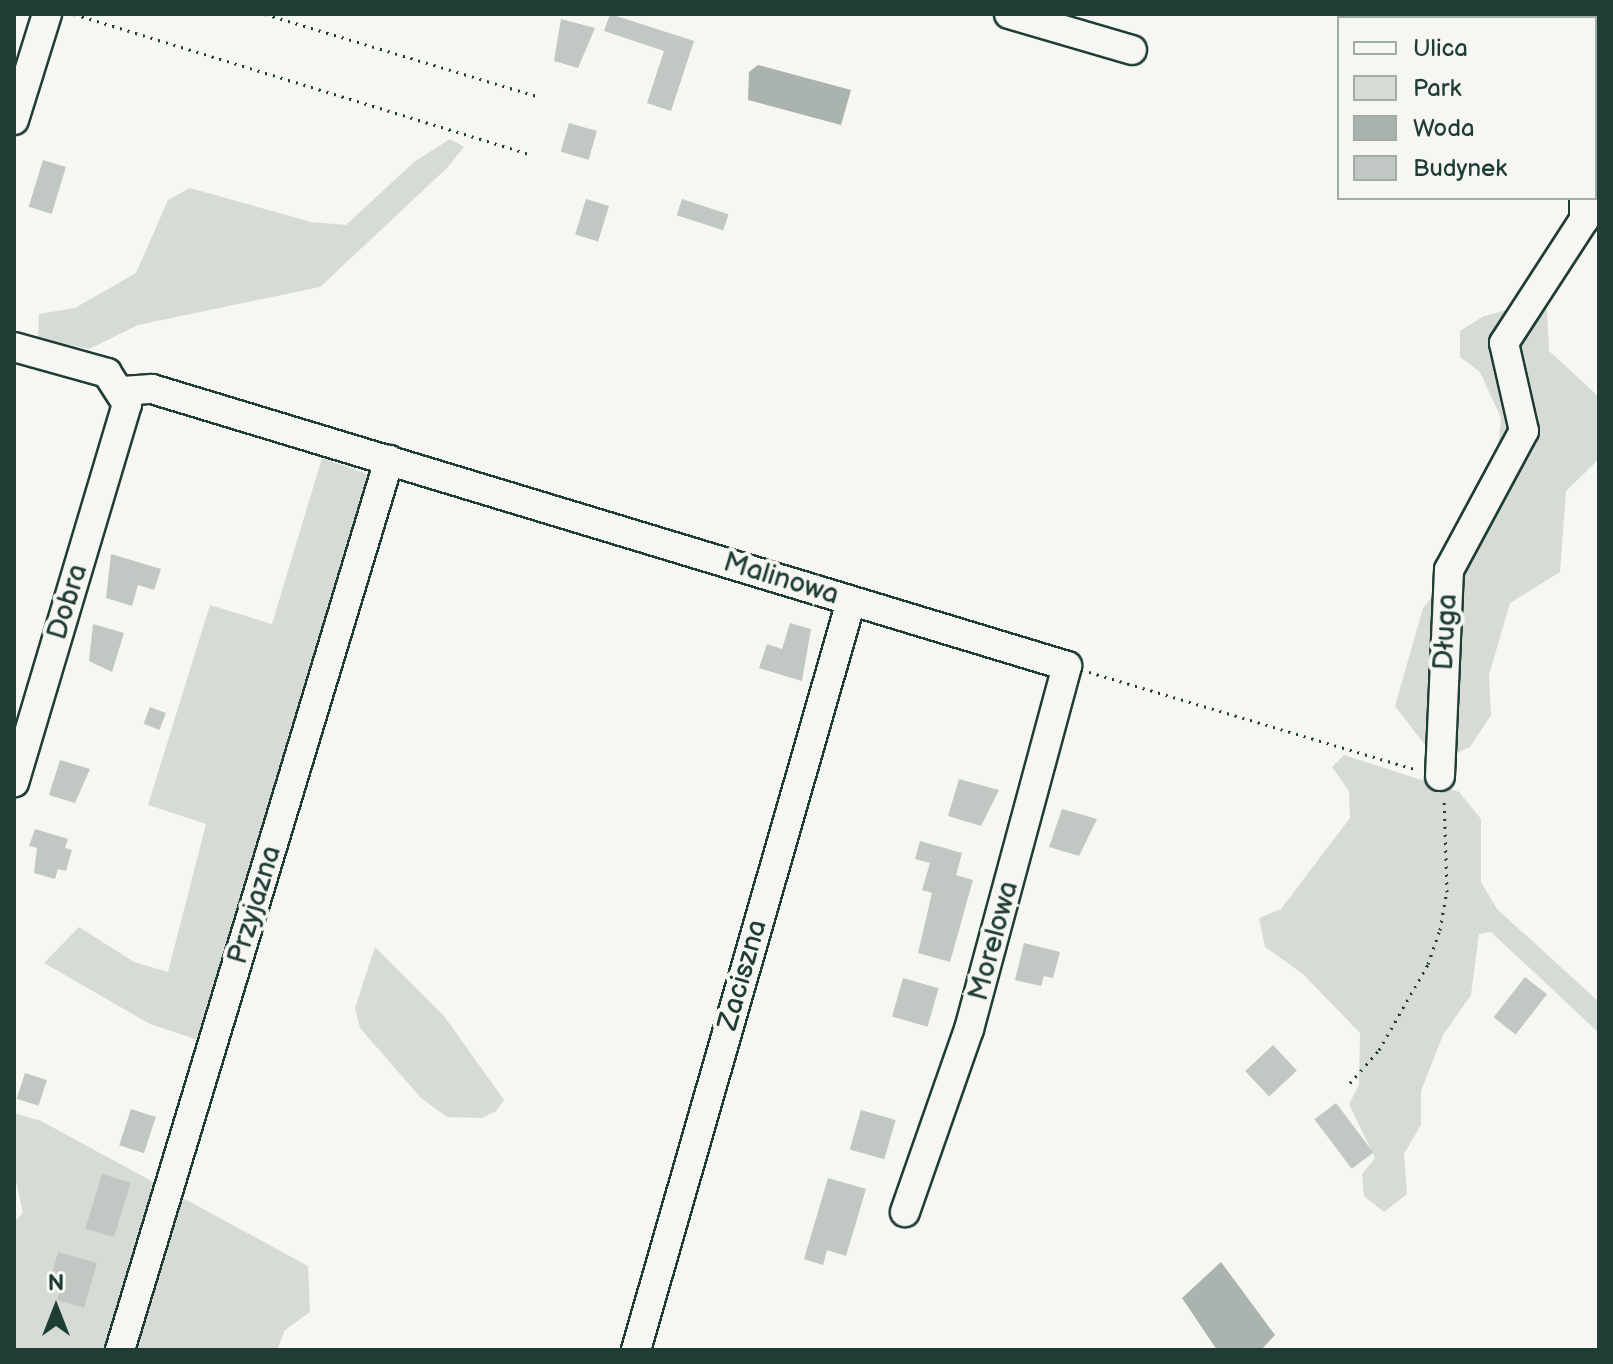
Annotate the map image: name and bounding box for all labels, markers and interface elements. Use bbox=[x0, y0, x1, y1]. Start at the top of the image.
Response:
legend bbox=[1337, 16, 1597, 200]
text: Ulica bbox=[1413, 34, 1468, 63]
text: Park bbox=[1413, 74, 1461, 103]
text: Woda bbox=[1413, 114, 1475, 143]
text: Budynek bbox=[1413, 154, 1507, 183]
street label: Malinowa bbox=[719, 546, 843, 612]
street label: Dobra bbox=[41, 560, 95, 644]
street label: Długa bbox=[1427, 593, 1465, 671]
street label: Przyjazna bbox=[221, 842, 289, 968]
street label: Morelowa bbox=[962, 878, 1026, 1004]
street label: Zaciszna bbox=[711, 916, 775, 1034]
north arrow bbox=[16, 1268, 96, 1348]
text: N bbox=[48, 1270, 64, 1297]

